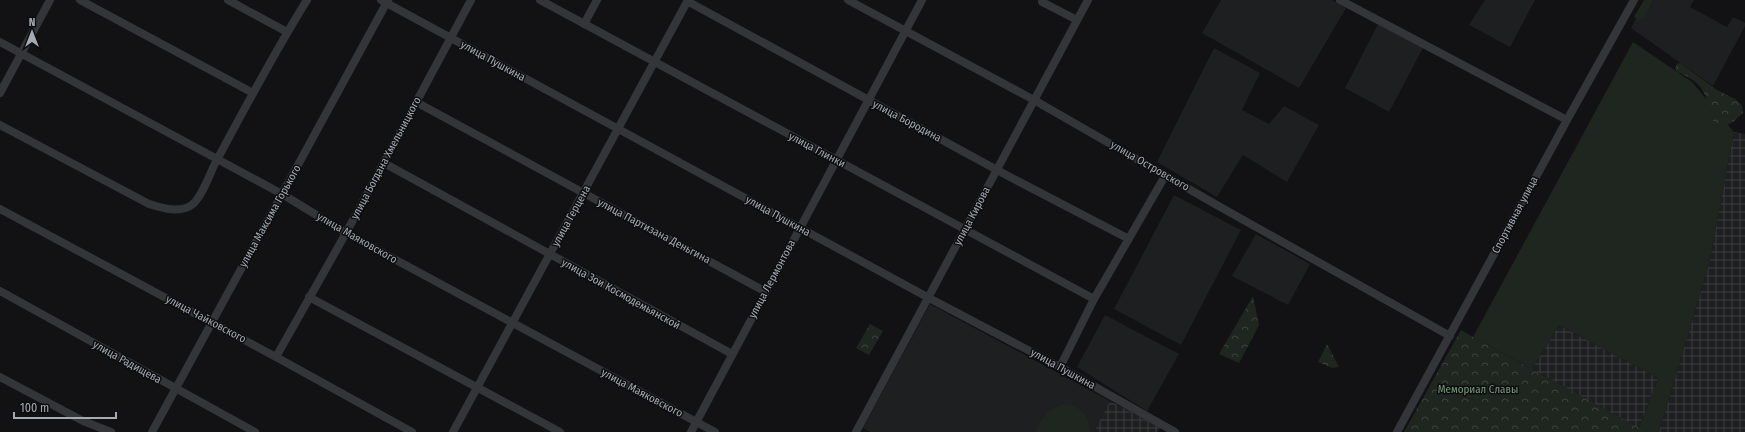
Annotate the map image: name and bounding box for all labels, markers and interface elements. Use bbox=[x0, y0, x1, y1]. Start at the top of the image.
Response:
north arrow bbox=[12, 12, 52, 52]
text: N bbox=[29, 16, 35, 29]
street label: улица Пушкина bbox=[458, 38, 528, 84]
street label: улица Богдана Хмельницкого bbox=[348, 94, 424, 221]
street label: улица Бородина bbox=[870, 97, 944, 145]
street label: улица Глинки bbox=[786, 130, 848, 170]
street label: улица Островского bbox=[1108, 138, 1192, 194]
street label: улица Максима Горького bbox=[236, 162, 304, 269]
street label: Спортивная улица bbox=[1489, 174, 1541, 256]
street label: улица Герцена bbox=[549, 183, 593, 249]
street label: улица Кирова bbox=[951, 185, 993, 247]
street label: улица Пушкина bbox=[743, 193, 813, 239]
street label: улица Партизана Деньгина bbox=[595, 196, 713, 266]
street label: улица Маяковского bbox=[315, 210, 400, 266]
street label: улица Лермонтова bbox=[746, 238, 798, 320]
street label: улица Зои Космодемьянской bbox=[559, 256, 683, 332]
street label: улица Чайковского bbox=[164, 292, 249, 346]
street label: улица Радищева bbox=[91, 338, 163, 386]
street label: улица Пушкина bbox=[1028, 346, 1098, 392]
street label: улица Маяковского bbox=[599, 366, 685, 420]
park label: Мемориал Славы bbox=[1438, 383, 1518, 396]
scale bar bbox=[14, 394, 116, 420]
text: 100 m bbox=[20, 401, 49, 415]

